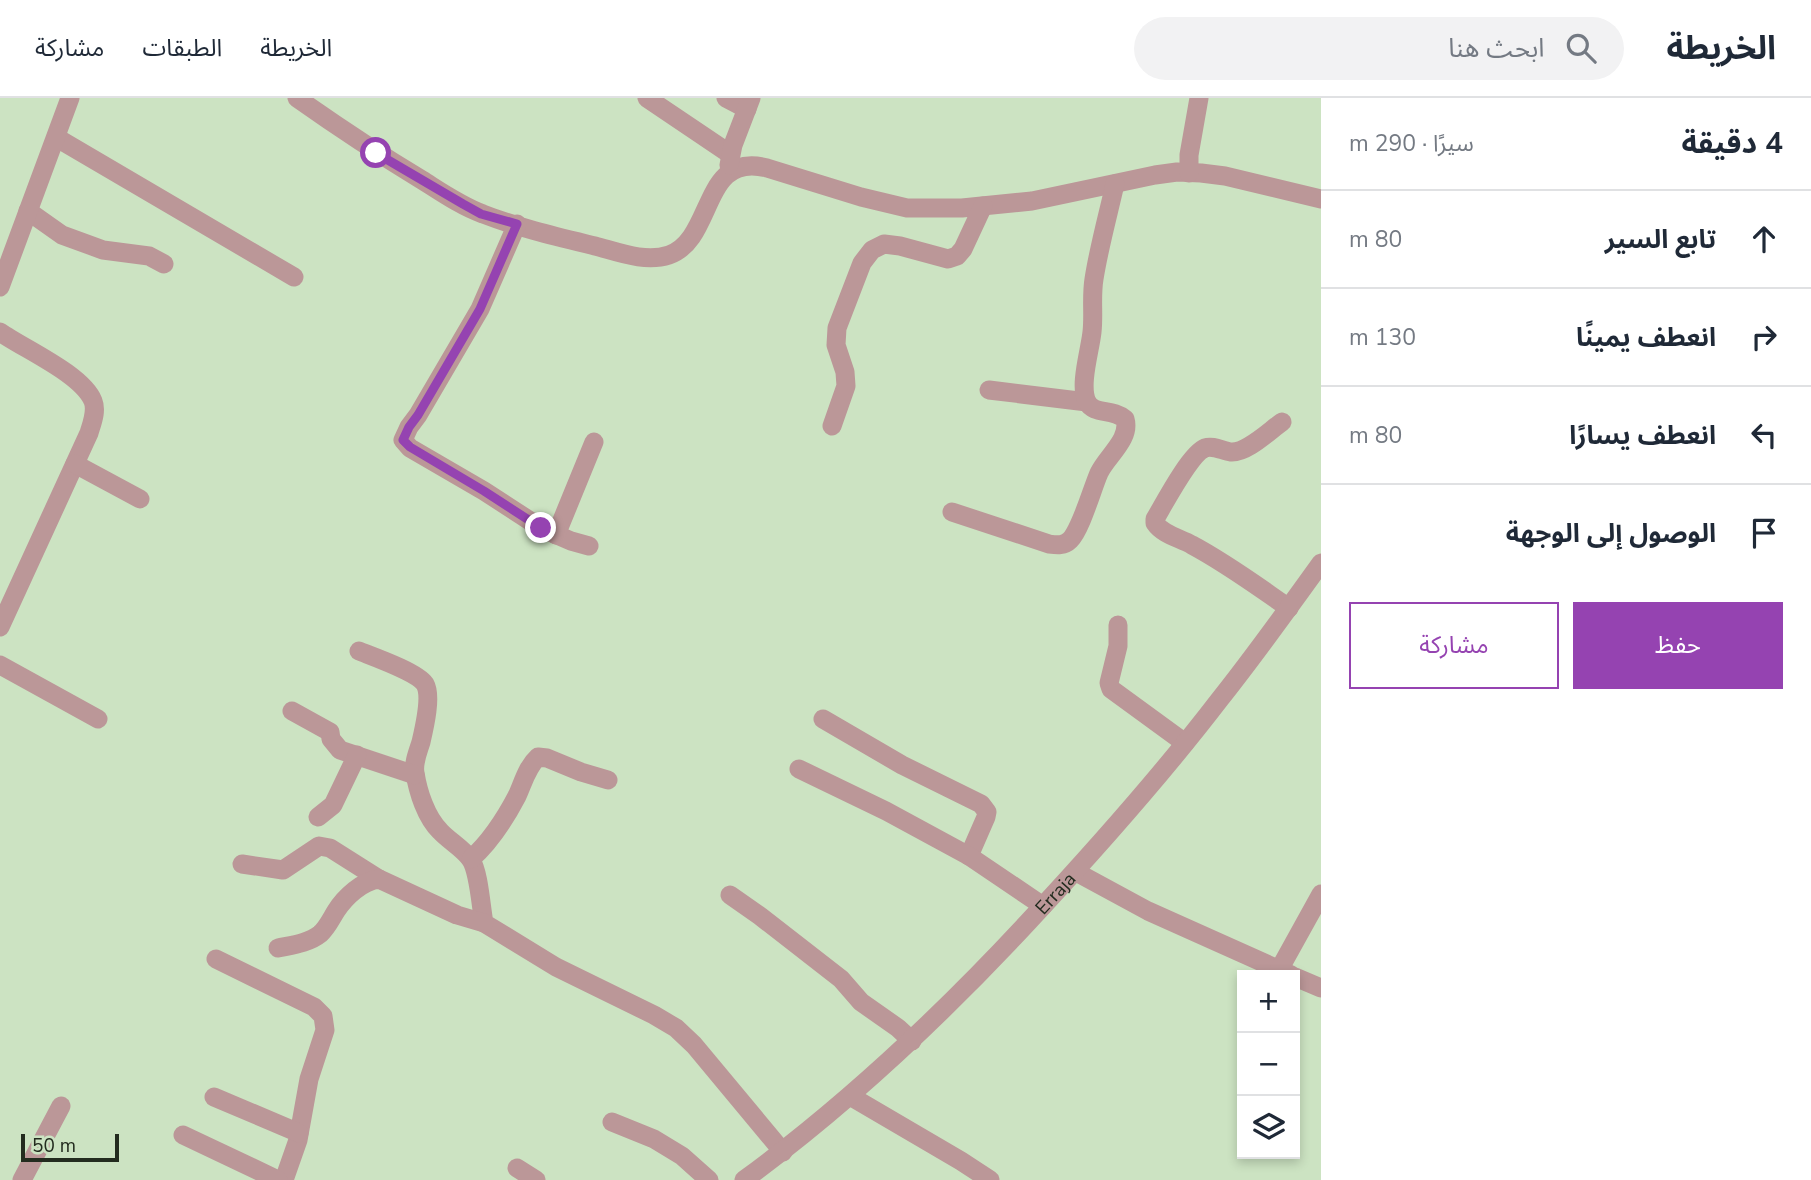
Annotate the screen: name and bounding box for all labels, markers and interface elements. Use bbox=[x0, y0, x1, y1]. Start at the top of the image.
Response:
search box bbox=[1134, 17, 1624, 80]
text: الخريطة bbox=[1666, 26, 1776, 71]
icon: search bbox=[1562, 29, 1600, 67]
text: ابحث هنا bbox=[1448, 31, 1544, 66]
text: مشاركة bbox=[35, 32, 104, 64]
text: الطبقات bbox=[142, 32, 222, 64]
text: الخريطة bbox=[260, 32, 332, 64]
text: 4 دقيقة bbox=[1681, 123, 1783, 164]
text: سيرًا · 290 m bbox=[1349, 128, 1474, 159]
route start bbox=[360, 137, 391, 168]
icon: ahead bbox=[1745, 220, 1783, 258]
text: تابع السير bbox=[1605, 222, 1716, 257]
text: 80 m bbox=[1349, 224, 1402, 255]
icon: right bbox=[1745, 318, 1783, 356]
text: انعطف يمينًا bbox=[1576, 320, 1716, 355]
text: 130 m bbox=[1349, 322, 1416, 353]
icon: left bbox=[1745, 416, 1783, 454]
text: انعطف يسارًا bbox=[1569, 418, 1716, 453]
text: 80 m bbox=[1349, 420, 1402, 451]
route end bbox=[525, 512, 556, 543]
icon: arrive bbox=[1745, 514, 1783, 552]
text: الوصول إلى الوجهة bbox=[1506, 516, 1716, 551]
button: مشاركة bbox=[1349, 602, 1559, 689]
button: حفظ bbox=[1573, 602, 1783, 689]
street label: Erraja bbox=[1030, 867, 1082, 921]
map controls bbox=[1237, 970, 1300, 1159]
button: + bbox=[1237, 970, 1300, 1033]
button: − bbox=[1237, 1033, 1300, 1096]
button: layers bbox=[1237, 1096, 1300, 1159]
scale bar bbox=[21, 1131, 119, 1163]
text: 50 m bbox=[32, 1133, 76, 1159]

